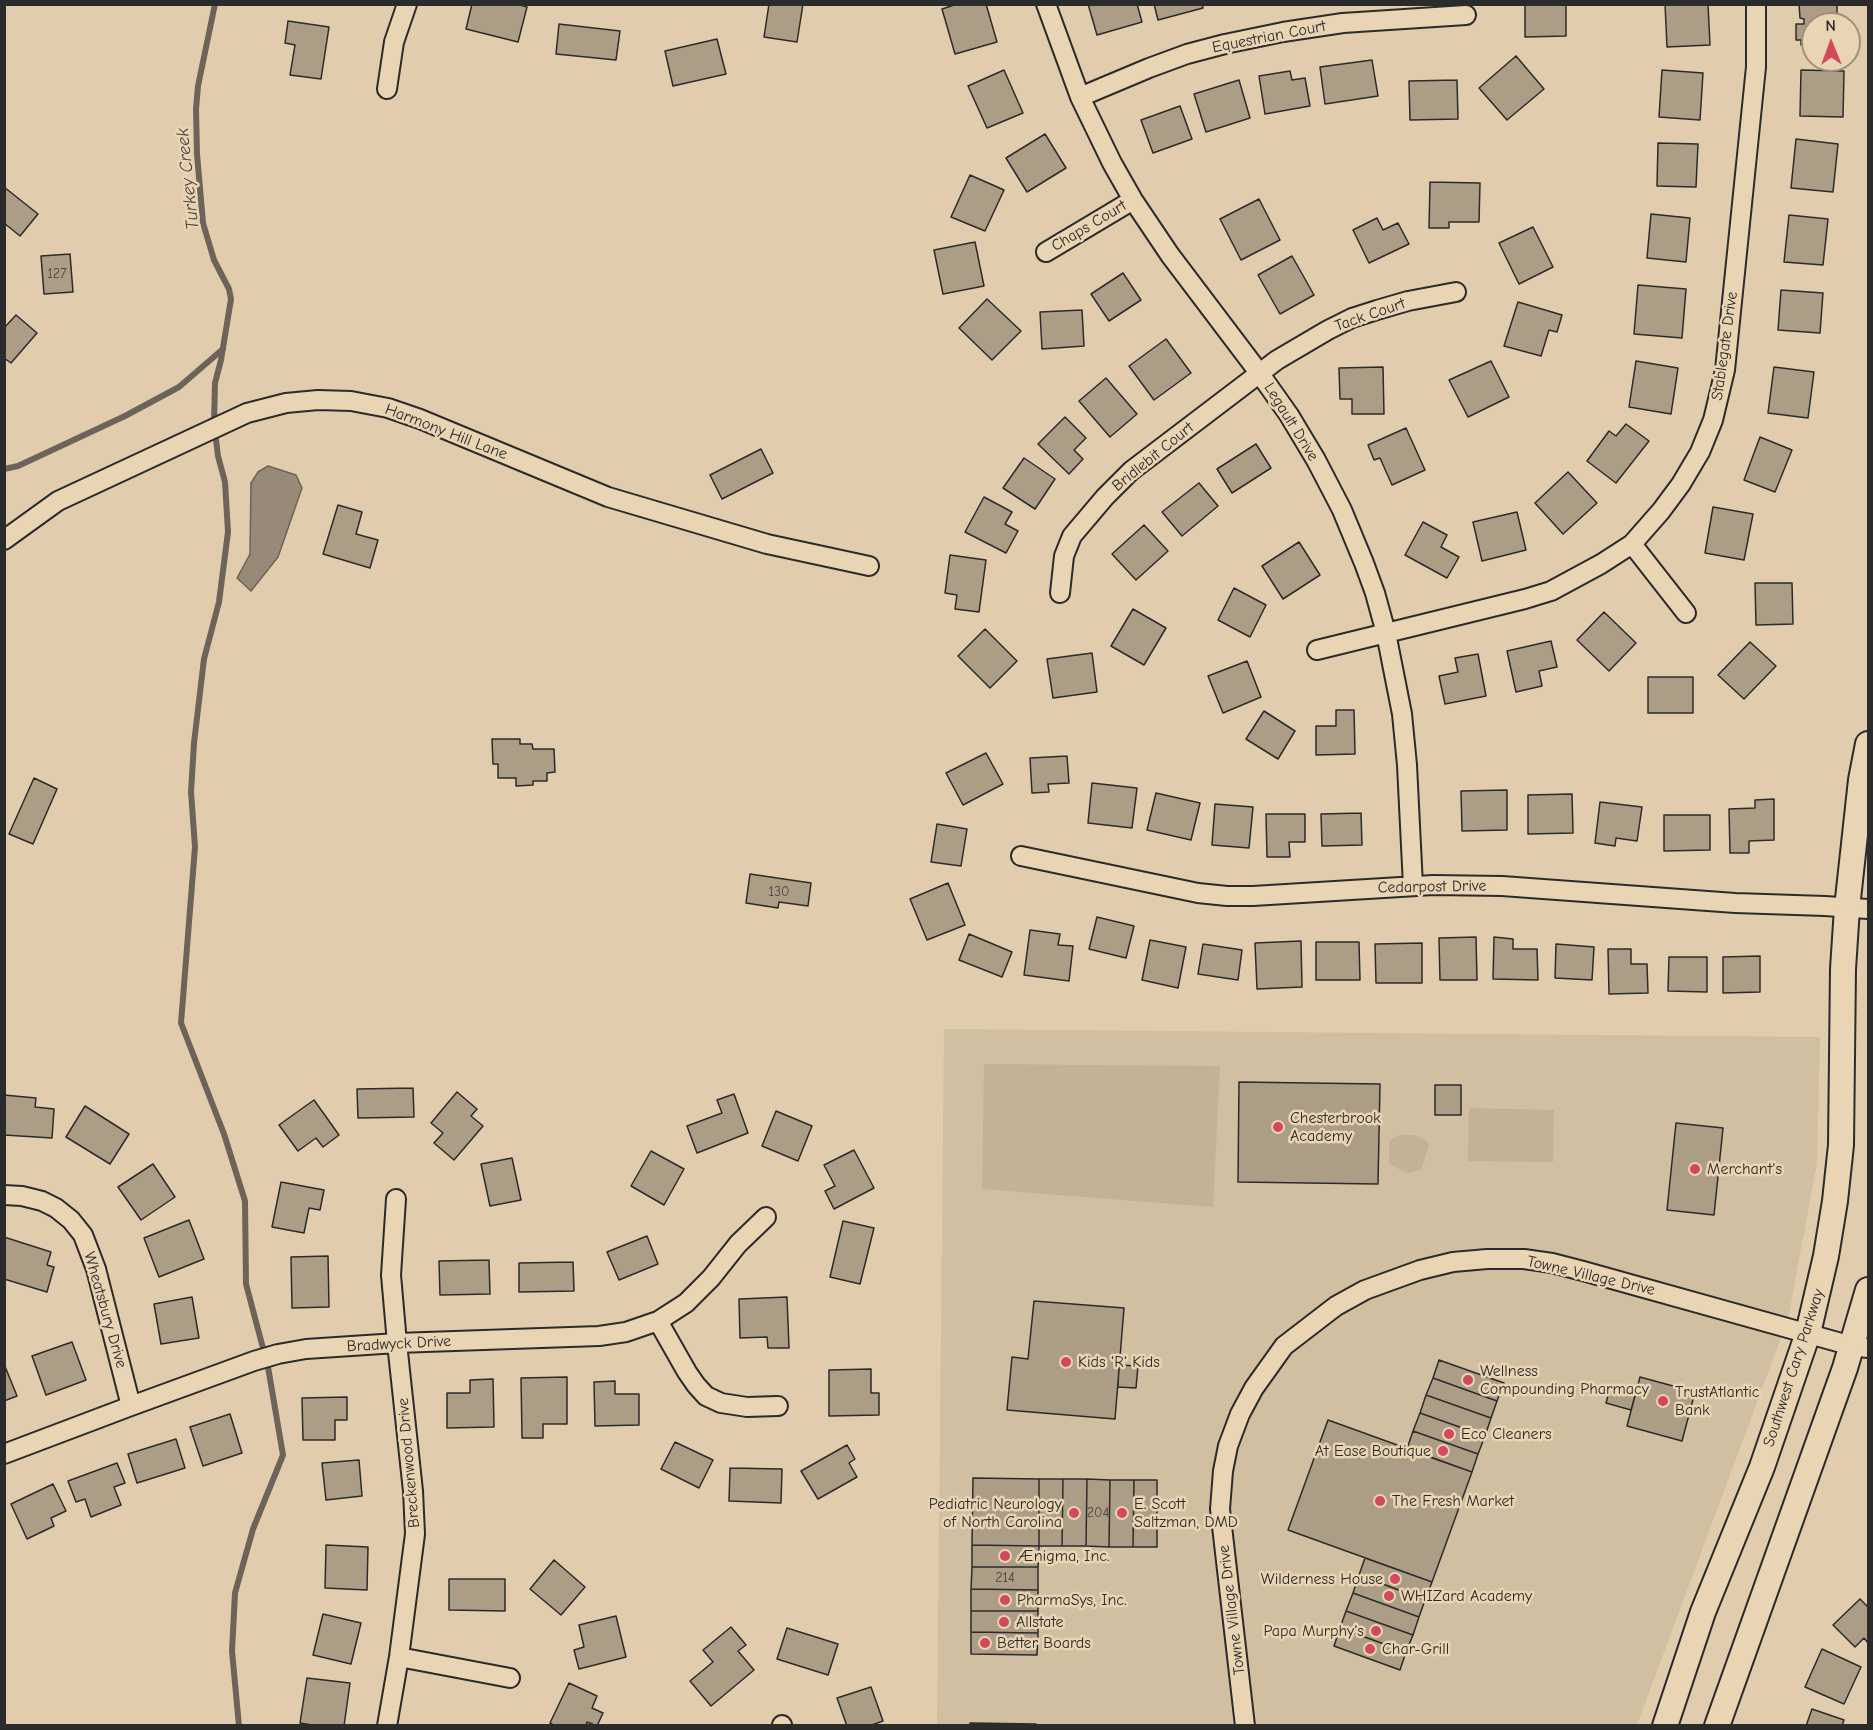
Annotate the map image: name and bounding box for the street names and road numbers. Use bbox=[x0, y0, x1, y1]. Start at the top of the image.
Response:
street label: Equestrian Court bbox=[1211, 17, 1327, 57]
street label: Chaps Court bbox=[1048, 196, 1130, 256]
street label: Stablegate Drive bbox=[1708, 290, 1742, 402]
street label: Tack Court bbox=[1332, 294, 1408, 336]
street label: Legault Drive bbox=[1259, 379, 1323, 465]
street label: Harmony Hill Lane bbox=[382, 400, 510, 464]
street label: Bridlebit Court bbox=[1108, 418, 1198, 496]
street label: Cedarpost Drive bbox=[1377, 876, 1487, 898]
street label: Wheatsbury Drive bbox=[79, 1250, 131, 1370]
street label: Towne Village Drive bbox=[1525, 1252, 1657, 1300]
street label: Southwest Cary Parkway bbox=[1759, 1287, 1829, 1449]
street label: Bradwyck Drive bbox=[346, 1332, 452, 1356]
street label: Breckenwood Drive bbox=[394, 1397, 424, 1529]
street label: Towne Village Drive bbox=[1215, 1544, 1249, 1676]

